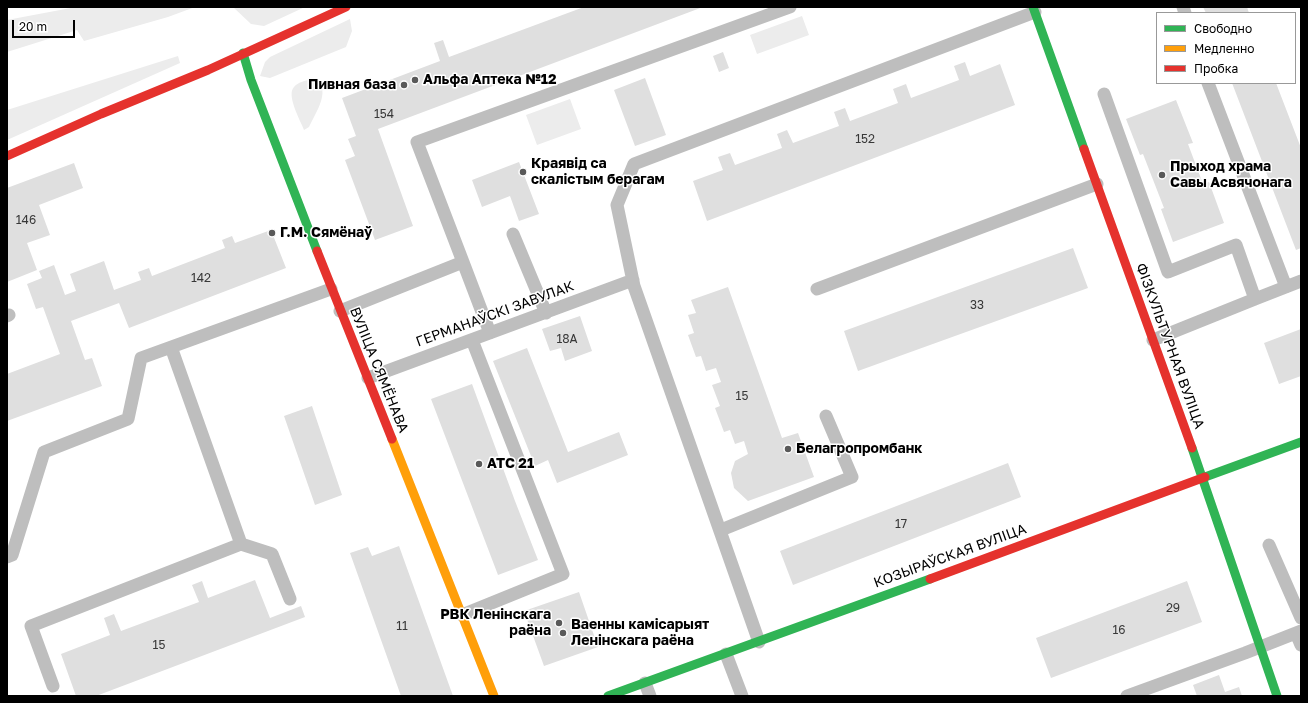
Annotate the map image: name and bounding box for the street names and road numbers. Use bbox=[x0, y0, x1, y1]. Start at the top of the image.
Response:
street label: ФІЗКУЛЬТУРНАЯ ВУЛІЦА bbox=[1132, 261, 1208, 431]
street label: ГЕРМАНАЎСКІ ЗАВУЛАК bbox=[414, 278, 576, 350]
street label: ВУЛІЦА СЯМЁНАВА bbox=[346, 305, 412, 435]
street label: КОЗЫРАЎСКАЯ ВУЛІЦА bbox=[871, 521, 1029, 591]

